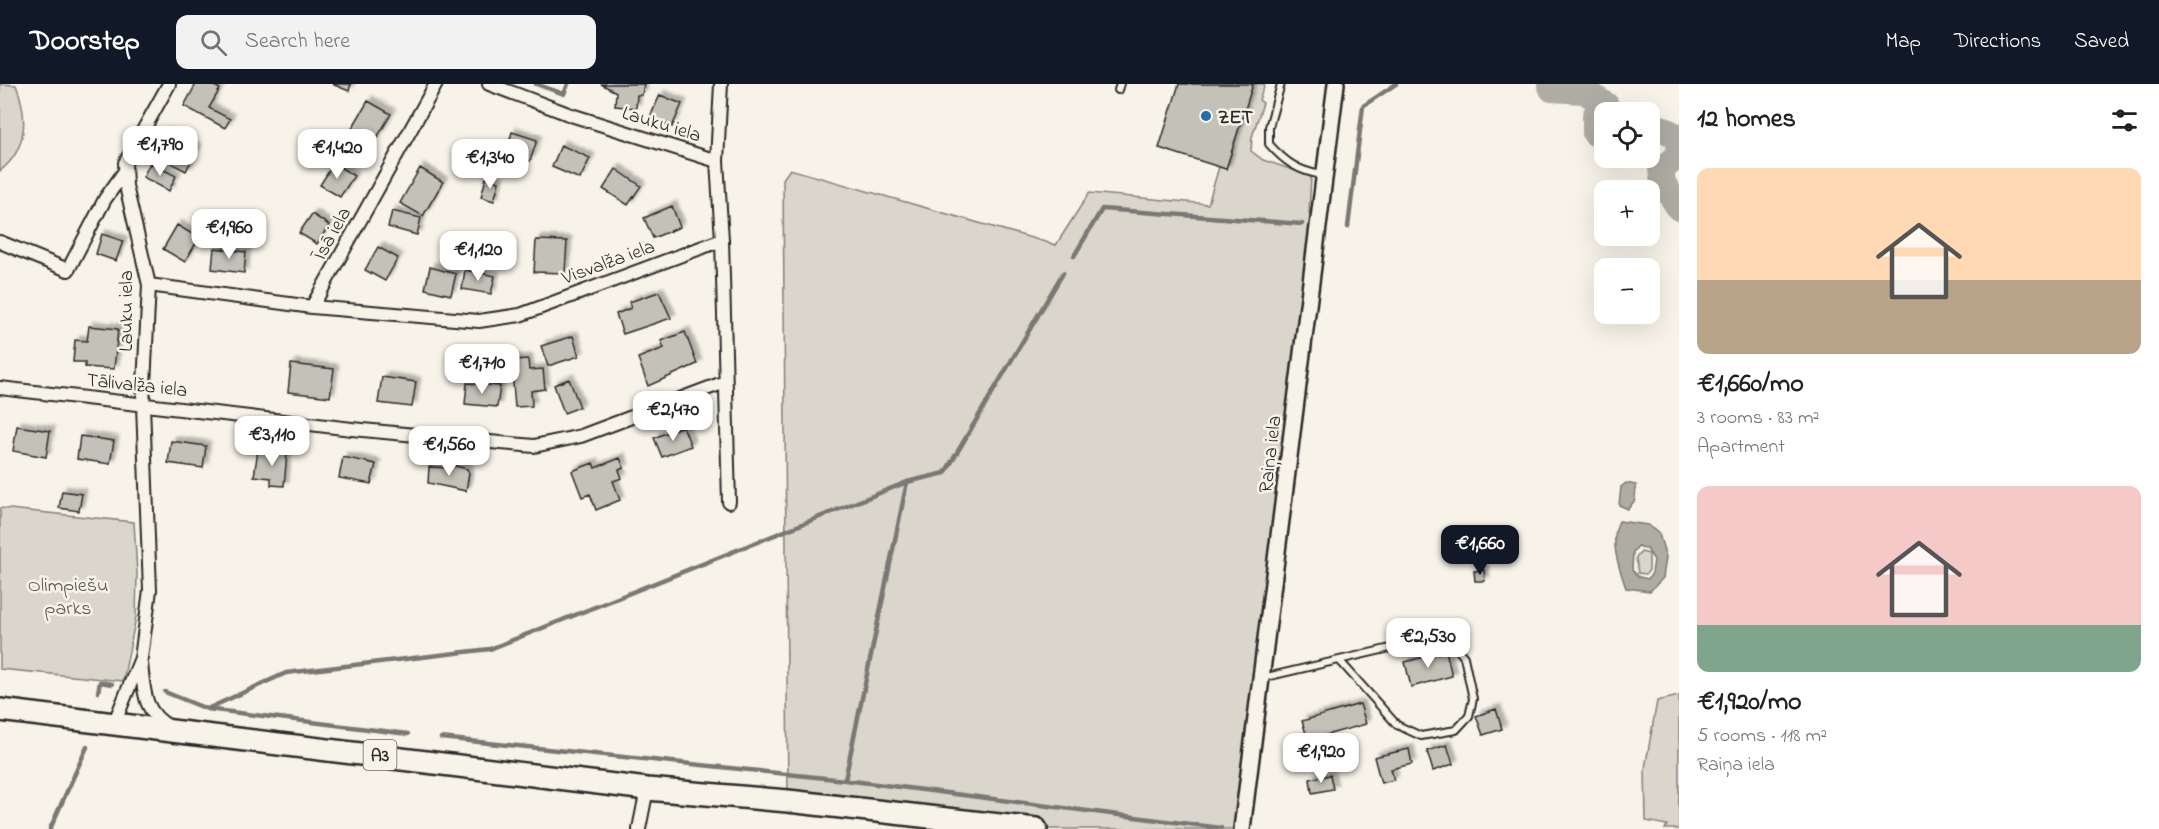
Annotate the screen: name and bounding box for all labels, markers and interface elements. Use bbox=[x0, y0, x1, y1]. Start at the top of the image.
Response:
search box bbox=[176, 15, 596, 69]
text: Doorstep bbox=[30, 22, 140, 63]
icon: search bbox=[197, 26, 230, 59]
text: Search here bbox=[245, 26, 350, 58]
text: Map bbox=[1885, 27, 1921, 57]
text: Directions bbox=[1954, 27, 2041, 57]
text: Saved bbox=[2074, 27, 2129, 57]
street label: Lauku iela bbox=[618, 100, 704, 151]
text: 12 homes bbox=[1697, 101, 1796, 139]
map controls bbox=[1594, 102, 1660, 324]
button: locate bbox=[1594, 102, 1660, 168]
place label: ZET bbox=[1218, 104, 1253, 133]
icon: filters bbox=[2108, 104, 2141, 137]
marker: ZET bbox=[1199, 109, 1213, 123]
pin: €1,790 bbox=[111, 126, 209, 177]
pin: €1,420 bbox=[288, 129, 386, 180]
text: €1,790 bbox=[137, 131, 183, 160]
text: €1,420 bbox=[312, 134, 362, 163]
pin: €1,340 bbox=[441, 139, 539, 190]
text: €1,340 bbox=[466, 144, 514, 173]
button: + bbox=[1594, 180, 1660, 246]
street label: Īsā iela bbox=[306, 202, 360, 268]
icon: home bbox=[1865, 207, 1973, 315]
pin: €1,960 bbox=[180, 209, 278, 260]
text: €1,960 bbox=[205, 214, 253, 243]
pin: €1,120 bbox=[429, 231, 527, 282]
street label: Visvalža iela bbox=[557, 233, 659, 294]
text: €1,120 bbox=[454, 236, 502, 265]
button: − bbox=[1594, 258, 1660, 324]
street label: Lauku iela bbox=[113, 270, 142, 352]
pin: €1,710 bbox=[433, 344, 531, 395]
text: €1,710 bbox=[459, 349, 505, 378]
text: €1,660/mo bbox=[1697, 366, 1804, 404]
street label: Tālivalža iela bbox=[85, 367, 189, 406]
pin: €2,470 bbox=[624, 391, 722, 442]
text: €2,470 bbox=[647, 396, 699, 425]
text: 3 rooms · 83 m² bbox=[1697, 404, 1819, 433]
street label: Raiņa iela bbox=[1252, 414, 1291, 495]
pin: €3,110 bbox=[223, 416, 321, 467]
text: €3,110 bbox=[249, 421, 296, 450]
pin: €1,560 bbox=[400, 426, 498, 477]
text: €1,560 bbox=[423, 431, 475, 460]
text: Apartment bbox=[1697, 433, 1785, 462]
pin: €1,660 bbox=[1431, 525, 1529, 576]
icon: home bbox=[1865, 525, 1973, 633]
text: €1,660 bbox=[1455, 530, 1505, 559]
park label: Olimpiešu parks bbox=[28, 572, 108, 624]
pin: €2,530 bbox=[1379, 618, 1477, 669]
text: €2,530 bbox=[1400, 623, 1456, 652]
text: €1,920/mo bbox=[1697, 684, 1802, 722]
text: 5 rooms · 118 m² bbox=[1697, 722, 1827, 751]
pin: €1,920 bbox=[1272, 733, 1370, 784]
text: €1,920 bbox=[1297, 738, 1345, 767]
road number: A3 bbox=[364, 740, 397, 770]
text: Raiņa iela bbox=[1697, 751, 1775, 780]

